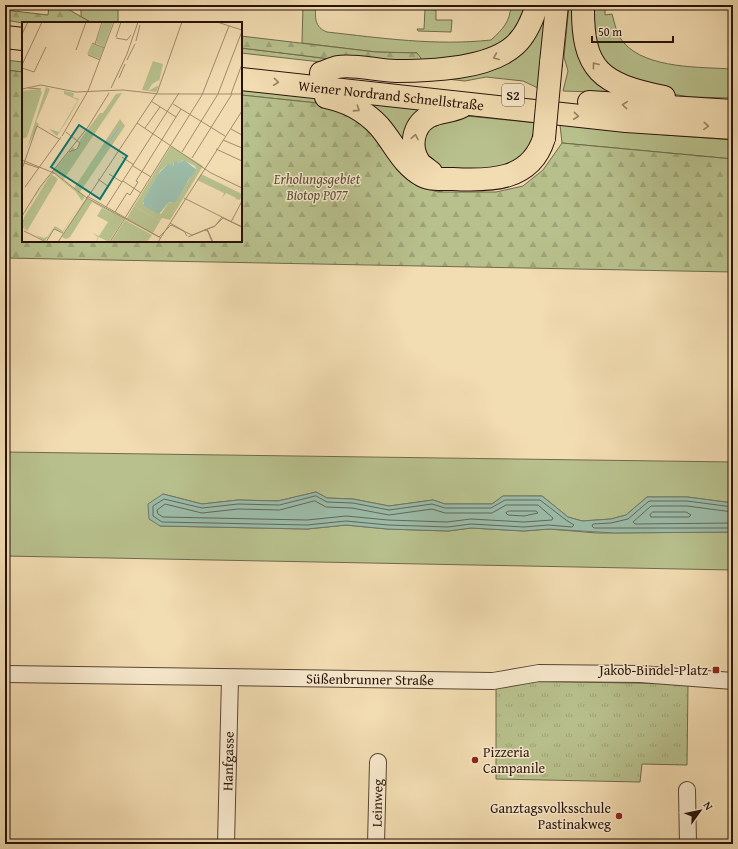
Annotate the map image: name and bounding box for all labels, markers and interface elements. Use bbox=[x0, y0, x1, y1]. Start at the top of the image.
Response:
scale bar bbox=[592, 18, 673, 44]
inset map bbox=[22, 22, 242, 242]
text: 50 m bbox=[598, 23, 622, 40]
one-way arrow bbox=[492, 52, 499, 60]
one-way arrow bbox=[593, 63, 600, 70]
street label: Wiener Nordrand Schnellstraße bbox=[297, 75, 485, 115]
one-way arrow bbox=[273, 78, 279, 87]
road number: S2 bbox=[502, 84, 524, 106]
one-way arrow bbox=[622, 100, 628, 109]
one-way arrow bbox=[353, 104, 360, 112]
one-way arrow bbox=[573, 111, 579, 120]
one-way arrow bbox=[703, 122, 709, 131]
one-way arrow bbox=[411, 133, 419, 140]
park label: Erholungsgebiet Biotop P077 bbox=[273, 169, 361, 205]
place label: Jakob-Bindel-Platz bbox=[597, 660, 708, 680]
marker: Jakob-Bindel-Platz bbox=[711, 665, 721, 675]
street label: Süßenbrunner Straße bbox=[306, 668, 434, 690]
street label: Hanfgasse bbox=[217, 731, 239, 791]
place label: Pizzeria Campanile bbox=[483, 742, 546, 778]
marker: Pizzeria Campanile bbox=[470, 755, 480, 765]
street label: Leinweg bbox=[366, 779, 388, 827]
north arrow bbox=[680, 791, 720, 831]
place label: Ganztagsvolksschule Pastinakweg bbox=[490, 798, 611, 834]
text: N bbox=[700, 798, 717, 814]
marker: Ganztagsvolksschule Pastinakweg bbox=[614, 811, 624, 821]

